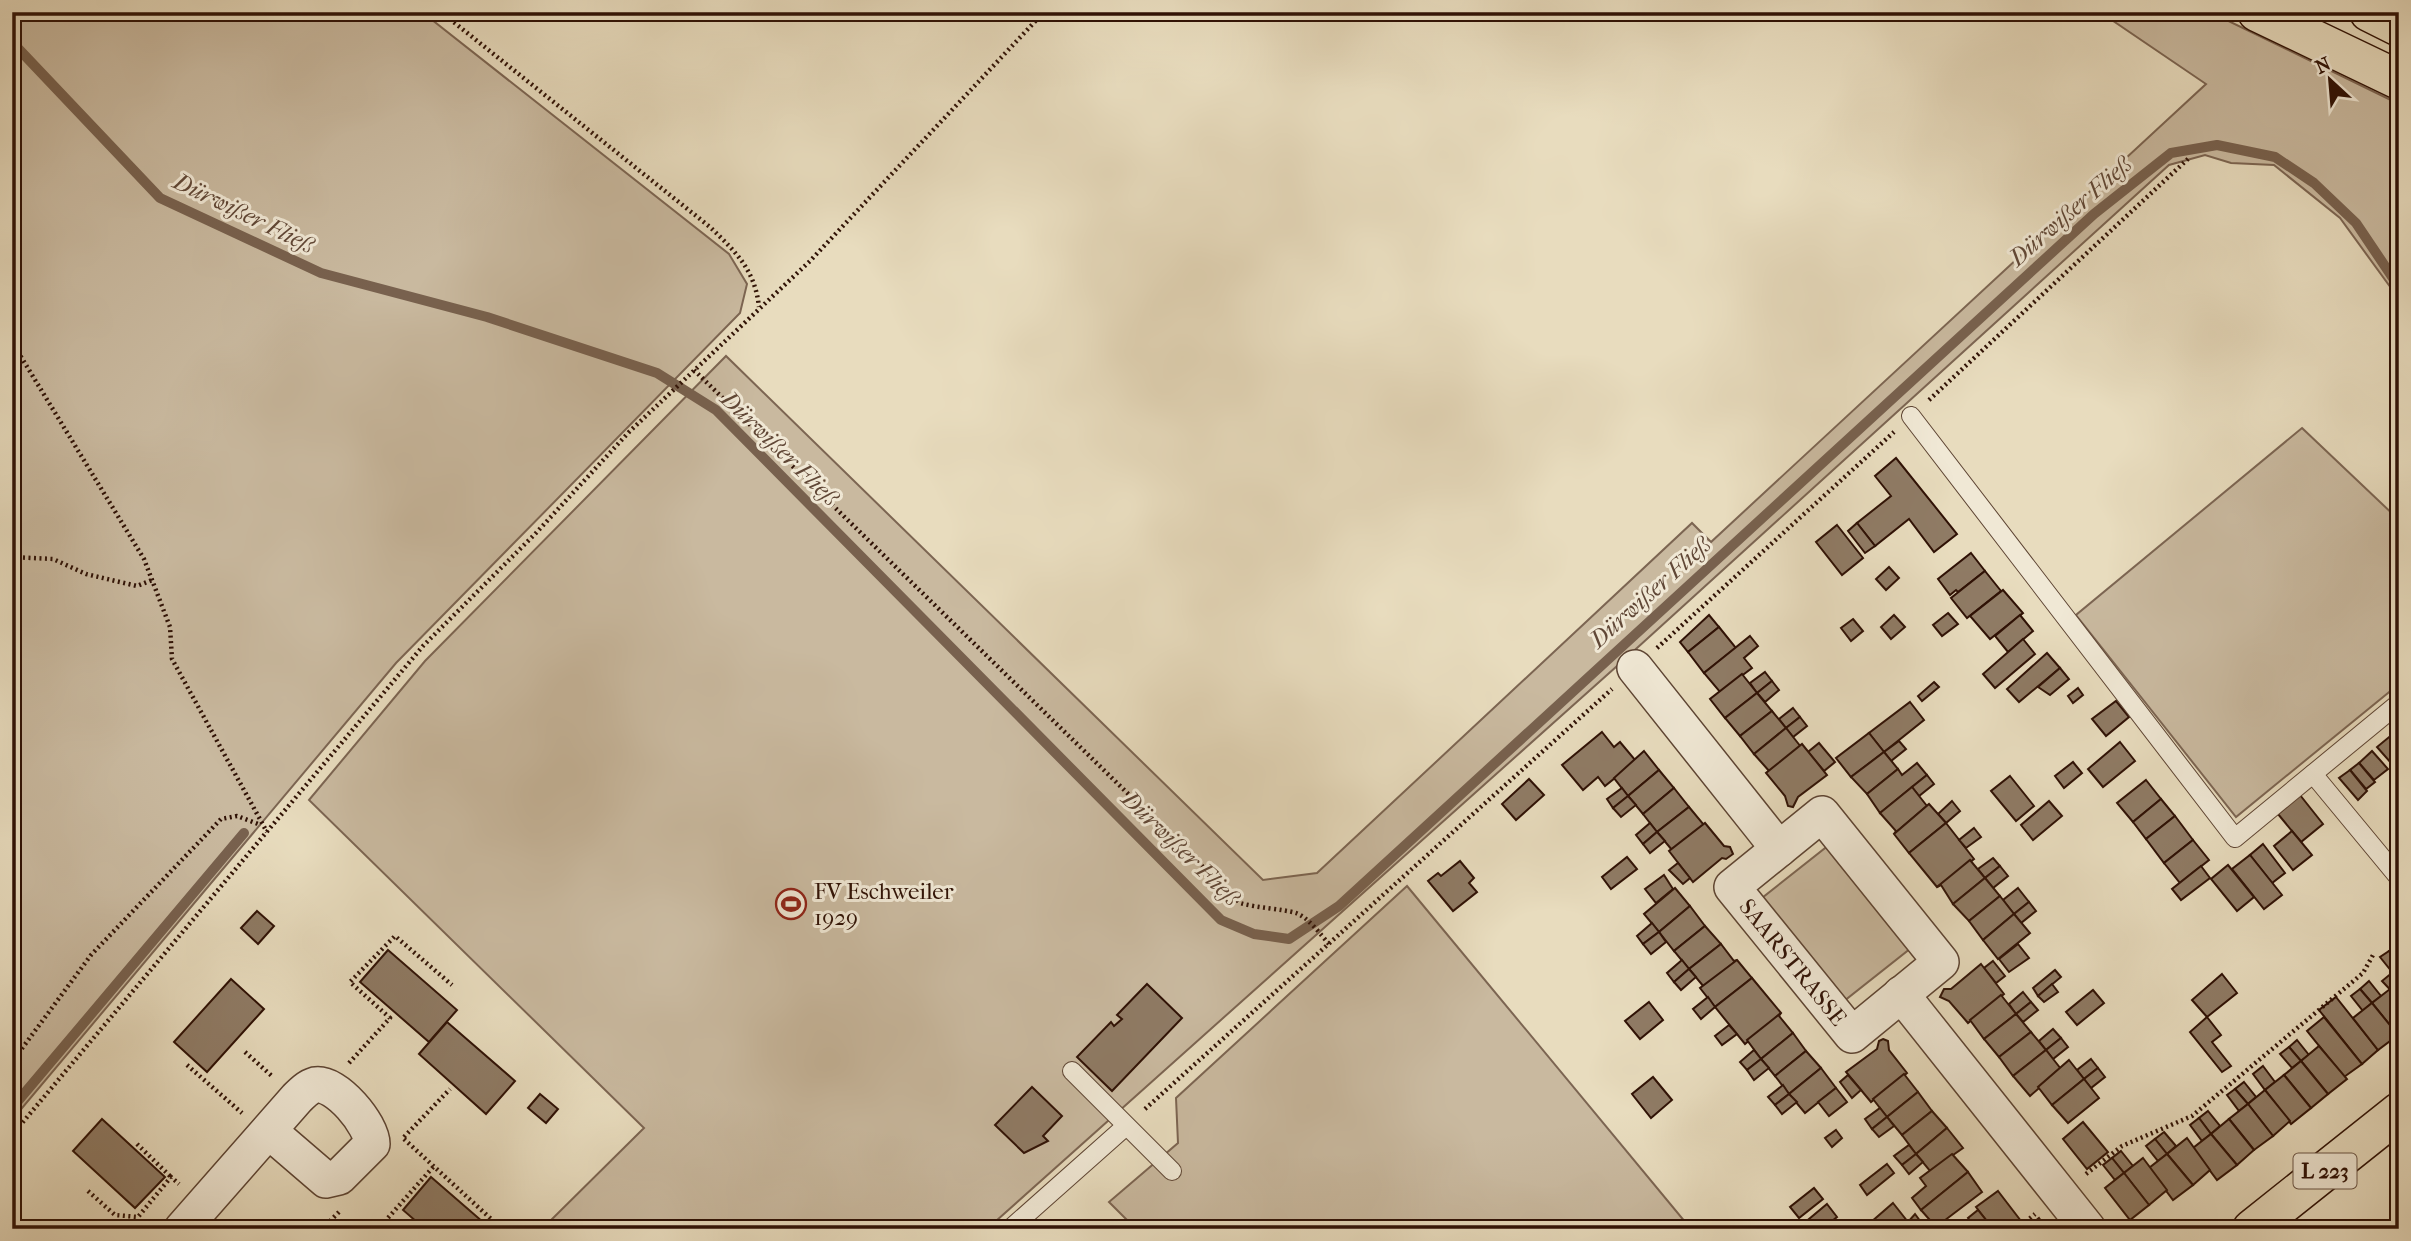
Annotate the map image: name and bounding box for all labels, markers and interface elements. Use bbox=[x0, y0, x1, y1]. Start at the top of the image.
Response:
north arrow bbox=[2296, 46, 2366, 116]
text: N bbox=[2312, 52, 2335, 79]
water label: Dürwißer Fließ bbox=[2002, 150, 2137, 273]
water label: Dürwißer Fließ bbox=[167, 166, 319, 259]
water label: Dürwißer Fließ bbox=[714, 383, 845, 511]
water label: Dürwißer Fließ bbox=[1582, 530, 1717, 655]
water label: Dürwißer Fließ bbox=[1115, 783, 1246, 911]
place label: FV Eschweiler 1929 bbox=[814, 878, 954, 931]
sports icon: FV Eschweiler 1929 bbox=[774, 887, 808, 921]
street label: SAARSTRASSE bbox=[1733, 894, 1852, 1031]
road number: L 223 bbox=[2294, 1154, 2356, 1188]

